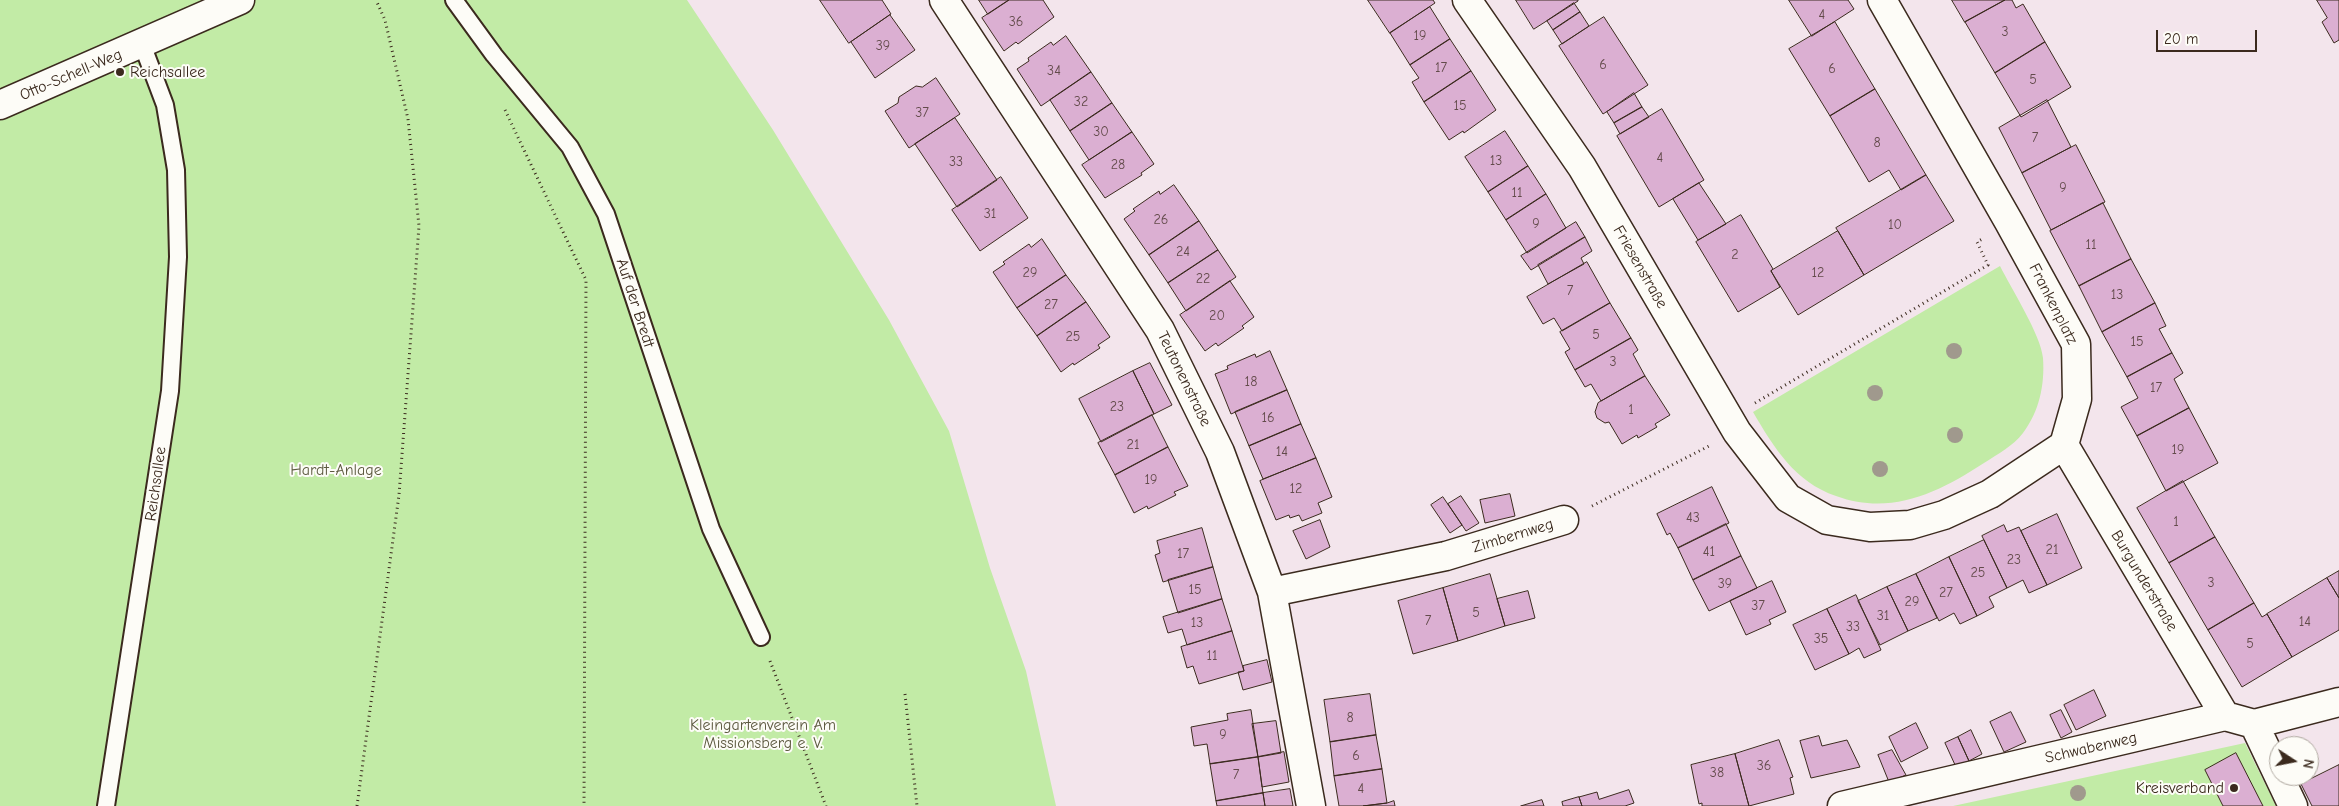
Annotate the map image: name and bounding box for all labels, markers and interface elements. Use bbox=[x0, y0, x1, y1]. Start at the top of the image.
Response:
house number: 4 bbox=[1819, 7, 1825, 23]
house number: 36 bbox=[1009, 14, 1023, 30]
scale bar bbox=[2159, 20, 2260, 52]
house number: 3 bbox=[2001, 24, 2009, 40]
house number: 19 bbox=[1414, 28, 1426, 44]
text: 20 m bbox=[2164, 30, 2198, 48]
house number: 39 bbox=[876, 38, 890, 54]
street label: Otto-Schell-Weg bbox=[17, 45, 125, 105]
house number: 6 bbox=[1599, 57, 1607, 73]
house number: 17 bbox=[1435, 60, 1447, 76]
house number: 6 bbox=[1828, 61, 1836, 77]
place label: Reichsallee bbox=[130, 62, 205, 82]
house number: 34 bbox=[1047, 63, 1061, 79]
marker: Reichsallee bbox=[114, 66, 126, 78]
house number: 5 bbox=[2029, 72, 2037, 88]
house number: 32 bbox=[1074, 94, 1088, 110]
house number: 15 bbox=[1453, 98, 1467, 114]
house number: 37 bbox=[915, 105, 929, 121]
house number: 30 bbox=[1093, 124, 1109, 140]
house number: 7 bbox=[2032, 130, 2038, 146]
house number: 8 bbox=[1873, 135, 1881, 151]
house number: 4 bbox=[1657, 150, 1663, 166]
house number: 13 bbox=[1490, 153, 1502, 169]
house number: 33 bbox=[949, 154, 963, 170]
house number: 28 bbox=[1111, 157, 1125, 173]
house number: 9 bbox=[2059, 180, 2067, 196]
house number: 11 bbox=[1511, 185, 1523, 201]
house number: 31 bbox=[984, 206, 996, 222]
house number: 26 bbox=[1154, 212, 1168, 228]
house number: 9 bbox=[1532, 216, 1540, 232]
house number: 10 bbox=[1888, 217, 1902, 233]
street label: Friesenstraße bbox=[1609, 222, 1671, 312]
house number: 11 bbox=[2085, 237, 2097, 253]
house number: 24 bbox=[1176, 244, 1190, 260]
house number: 2 bbox=[1731, 247, 1739, 263]
street label: Auf der Bredt bbox=[612, 256, 658, 350]
street label: Frankenplatz bbox=[2024, 260, 2082, 348]
house number: 29 bbox=[1023, 265, 1037, 281]
house number: 12 bbox=[1812, 265, 1824, 281]
house number: 22 bbox=[1196, 271, 1210, 287]
house number: 7 bbox=[1567, 283, 1573, 299]
house number: 13 bbox=[2111, 287, 2123, 303]
house number: 27 bbox=[1044, 297, 1058, 313]
house number: 20 bbox=[1209, 308, 1225, 324]
house number: 5 bbox=[1592, 327, 1600, 343]
street label: Teutonenstraße bbox=[1153, 328, 1215, 430]
house number: 25 bbox=[1066, 329, 1080, 345]
house number: 15 bbox=[2130, 334, 2144, 350]
house number: 3 bbox=[1609, 354, 1617, 370]
house number: 18 bbox=[1245, 374, 1257, 390]
house number: 17 bbox=[2150, 380, 2162, 396]
house number: 23 bbox=[1110, 399, 1124, 415]
house number: 1 bbox=[1628, 402, 1634, 418]
house number: 16 bbox=[1261, 410, 1275, 426]
house number: 21 bbox=[1127, 437, 1139, 453]
house number: 19 bbox=[2172, 442, 2184, 458]
house number: 14 bbox=[1276, 444, 1288, 460]
street label: Reichsallee bbox=[141, 445, 171, 523]
park label: Hardt-Anlage bbox=[290, 460, 382, 480]
house number: 19 bbox=[1145, 472, 1157, 488]
house number: 12 bbox=[1290, 481, 1302, 497]
house number: 43 bbox=[1686, 510, 1700, 526]
house number: 1 bbox=[2173, 514, 2179, 530]
street label: Zimbernweg bbox=[1470, 515, 1556, 557]
street label: Burgunderstraße bbox=[2106, 527, 2182, 635]
house number: 21 bbox=[2046, 542, 2058, 558]
house number: 41 bbox=[1703, 544, 1715, 560]
house number: 17 bbox=[1177, 546, 1189, 562]
house number: 23 bbox=[2007, 552, 2021, 568]
house number: 25 bbox=[1971, 565, 1985, 581]
house number: 3 bbox=[2207, 575, 2215, 591]
house number: 39 bbox=[1718, 576, 1732, 592]
house number: 15 bbox=[1188, 582, 1202, 598]
house number: 27 bbox=[1939, 585, 1953, 601]
house number: 29 bbox=[1905, 594, 1919, 610]
house number: 37 bbox=[1751, 598, 1765, 614]
house number: 5 bbox=[1472, 605, 1480, 621]
house number: 31 bbox=[1877, 608, 1889, 624]
house number: 7 bbox=[1425, 613, 1431, 629]
house number: 14 bbox=[2299, 614, 2311, 630]
house number: 13 bbox=[1191, 615, 1203, 631]
house number: 33 bbox=[1846, 619, 1860, 635]
house number: 35 bbox=[1814, 631, 1828, 647]
house number: 5 bbox=[2246, 636, 2254, 652]
house number: 11 bbox=[1206, 648, 1218, 664]
house number: 8 bbox=[1346, 710, 1354, 726]
park label: Kleingartenverein Am Missionsberg e. V. bbox=[690, 715, 836, 753]
house number: 9 bbox=[1219, 727, 1227, 743]
street label: Schwabenweg bbox=[2043, 728, 2139, 768]
north arrow bbox=[2269, 736, 2319, 786]
house number: 6 bbox=[1352, 748, 1360, 764]
house number: 36 bbox=[1757, 758, 1771, 774]
text: N bbox=[2299, 758, 2317, 770]
house number: 38 bbox=[1710, 765, 1724, 781]
house number: 7 bbox=[1233, 767, 1239, 783]
place label: Kreisverband bbox=[2136, 778, 2224, 798]
house number: 4 bbox=[1358, 781, 1364, 797]
marker: Kreisverband bbox=[2228, 782, 2240, 794]

